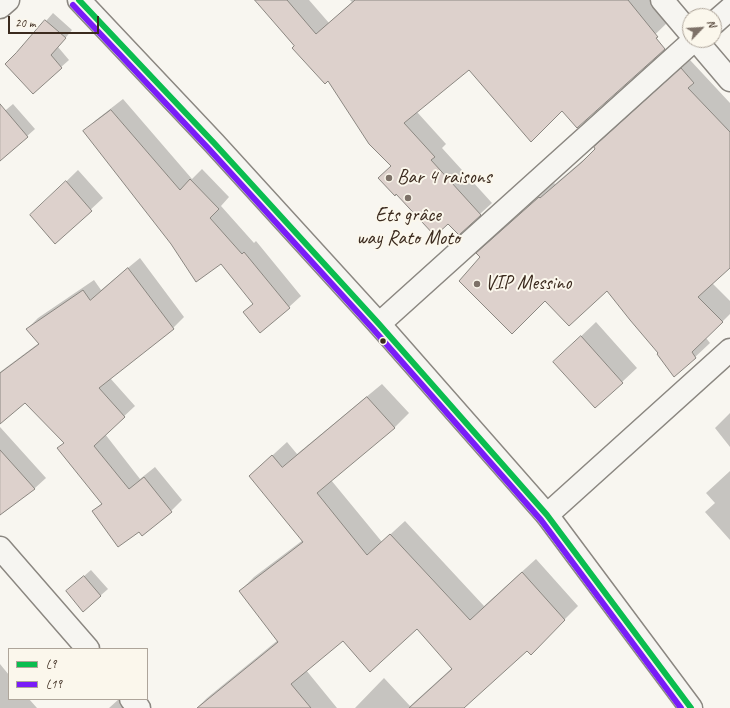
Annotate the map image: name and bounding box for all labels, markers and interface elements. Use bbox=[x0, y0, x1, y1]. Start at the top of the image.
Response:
scale bar bbox=[10, 8, 101, 34]
north arrow bbox=[682, 8, 722, 48]
text: 20 m bbox=[15, 15, 35, 31]
text: N bbox=[704, 17, 720, 29]
place label: Bar 4 raisons bbox=[397, 166, 491, 190]
marker: Bar 4 raisons bbox=[384, 173, 394, 183]
marker: Ets grâce way Rato Moto bbox=[403, 193, 413, 203]
place label: Ets grâce way Rato Moto bbox=[356, 204, 460, 251]
place label: VIP Messino bbox=[485, 272, 571, 296]
marker: VIP Messino bbox=[472, 279, 482, 289]
unlabelled marker bbox=[378, 336, 388, 346]
legend bbox=[8, 648, 148, 700]
text: L9 bbox=[46, 656, 57, 672]
text: L19 bbox=[46, 676, 62, 692]

